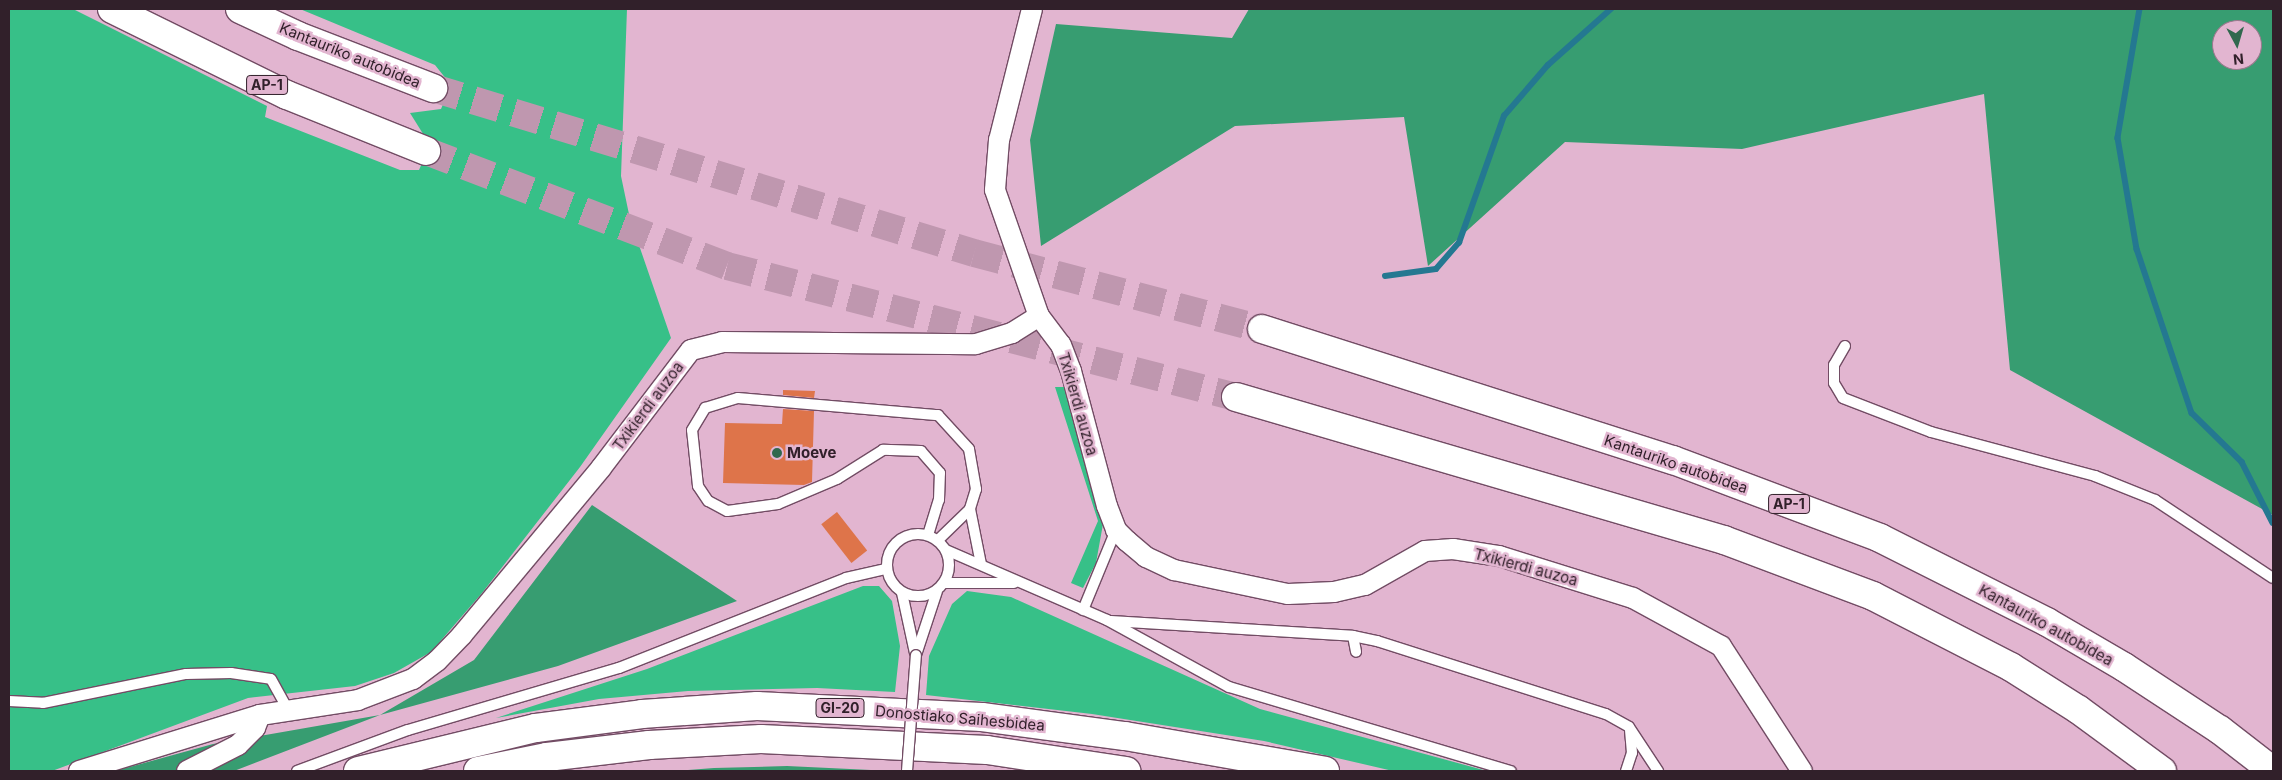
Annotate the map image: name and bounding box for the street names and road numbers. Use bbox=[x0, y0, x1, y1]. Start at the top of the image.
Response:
street label: Kantauriko autobidea bbox=[277, 18, 423, 92]
road number: AP-1 bbox=[246, 74, 288, 96]
street label: Txikierdi auzoa bbox=[1055, 350, 1101, 458]
street label: Txikierdi auzoa bbox=[609, 358, 687, 454]
street label: Kantauriko autobidea bbox=[1602, 431, 1750, 497]
road number: AP-1 bbox=[1768, 492, 1810, 516]
street label: Txikierdi auzoa bbox=[1472, 545, 1580, 589]
street label: Kantauriko autobidea bbox=[1976, 581, 2116, 669]
road number: GI-20 bbox=[815, 696, 865, 720]
street label: Donostiako Saihesbidea bbox=[874, 702, 1046, 734]

